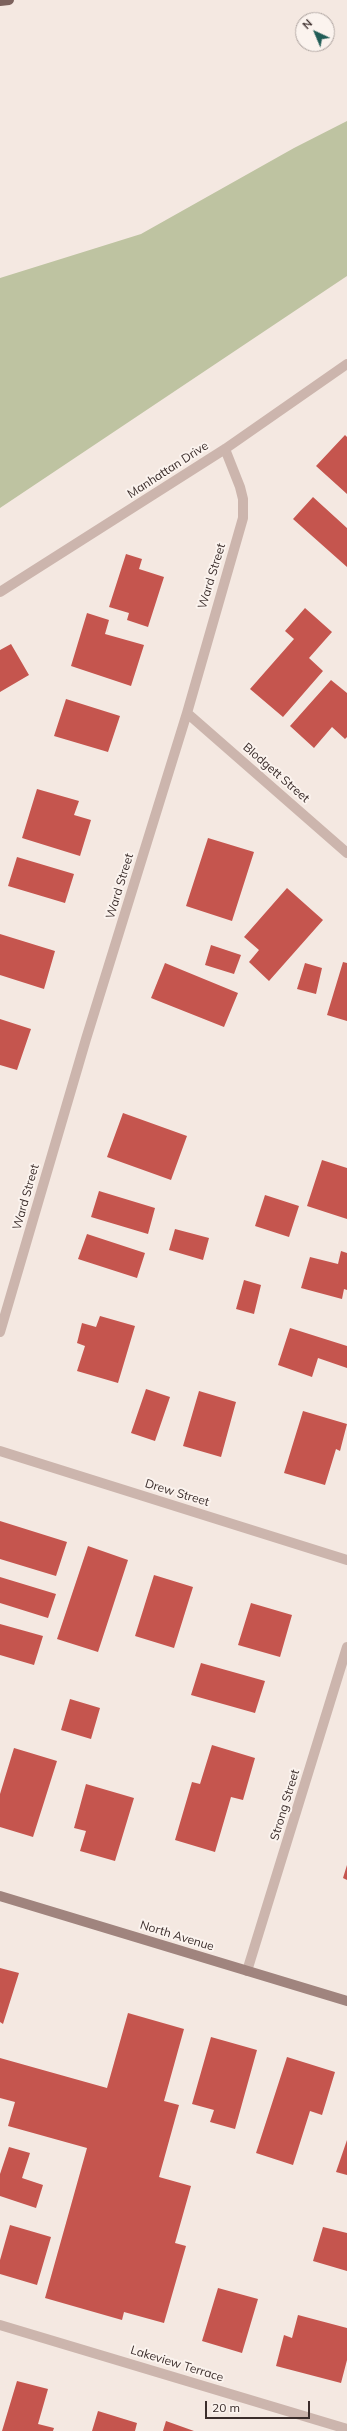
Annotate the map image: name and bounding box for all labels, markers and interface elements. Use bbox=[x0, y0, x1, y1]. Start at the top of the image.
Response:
north arrow bbox=[295, 12, 335, 52]
text: N bbox=[300, 16, 315, 32]
street label: Manhattan Drive bbox=[125, 439, 211, 501]
street label: Ward Street bbox=[195, 542, 229, 610]
street label: Blodgett Street bbox=[240, 740, 312, 806]
street label: Ward Street bbox=[103, 852, 137, 920]
street label: Ward Street bbox=[10, 1163, 42, 1231]
street label: Drew Street bbox=[143, 1476, 211, 1510]
street label: Strong Street bbox=[267, 1768, 303, 1842]
street label: North Avenue bbox=[138, 1918, 216, 1954]
street label: Lakeview Terrace bbox=[129, 2343, 225, 2385]
scale bar bbox=[207, 2393, 312, 2419]
text: 20 m bbox=[212, 2400, 240, 2415]

